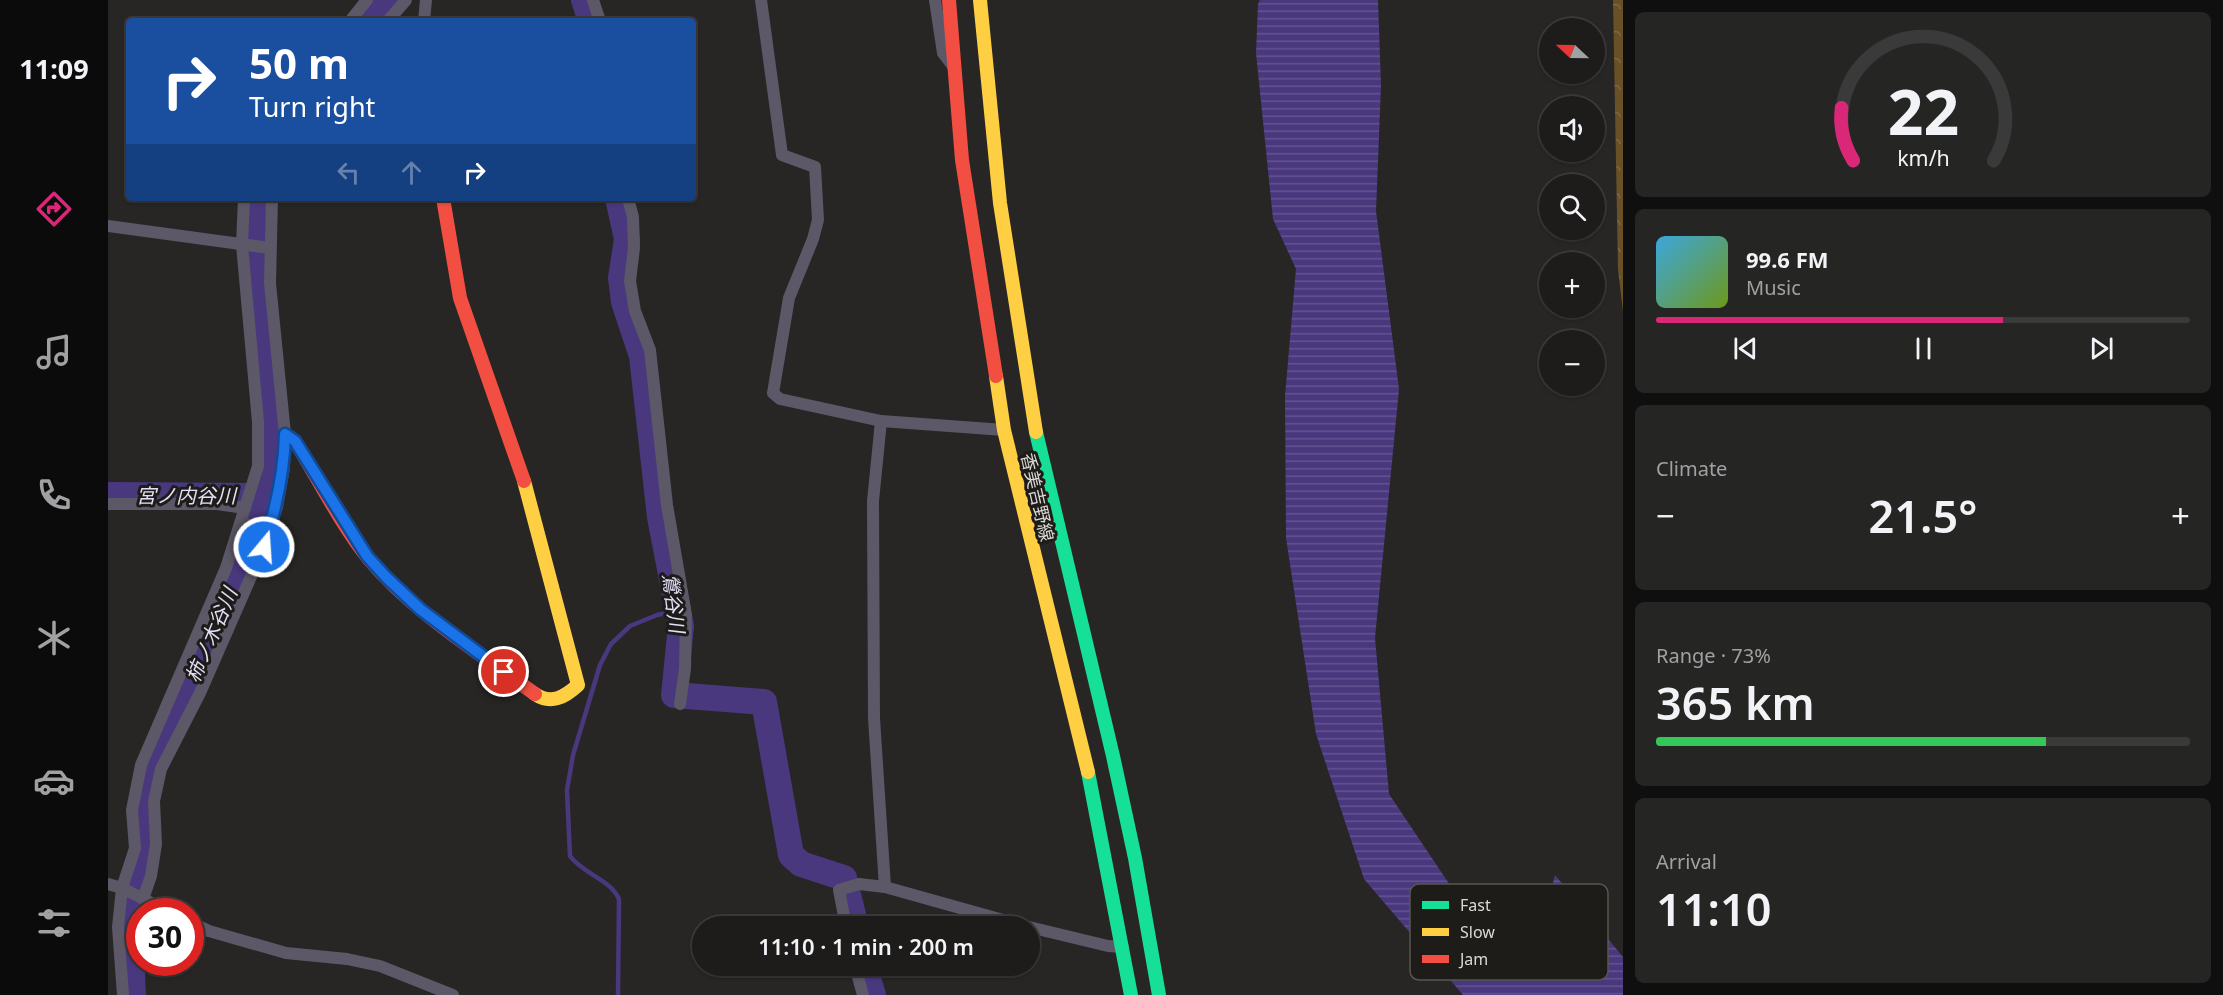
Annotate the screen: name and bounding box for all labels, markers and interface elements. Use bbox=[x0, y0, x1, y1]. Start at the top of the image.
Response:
north arrow bbox=[1539, 18, 1605, 84]
map controls bbox=[1539, 18, 1605, 396]
text: 50 m bbox=[249, 34, 349, 91]
icon: right bbox=[150, 42, 228, 120]
text: 11:09 bbox=[19, 50, 89, 87]
text: 22 bbox=[1887, 68, 1959, 153]
text: Turn right bbox=[249, 88, 375, 125]
button: sound bbox=[1539, 96, 1605, 162]
text: km/h bbox=[1897, 144, 1949, 173]
icon: left bbox=[332, 156, 365, 189]
icon: ahead bbox=[395, 156, 428, 189]
icon: right bbox=[458, 156, 491, 189]
button: search bbox=[1539, 174, 1605, 240]
icon: directions bbox=[33, 188, 75, 230]
text: 99.6 FM bbox=[1746, 244, 1828, 274]
button: + bbox=[1539, 252, 1605, 318]
text: Music bbox=[1746, 274, 1801, 301]
button: − bbox=[1539, 330, 1605, 396]
icon: music bbox=[33, 331, 75, 373]
icon: previous bbox=[1729, 332, 1762, 365]
icon: pause bbox=[1907, 332, 1940, 365]
icon: next bbox=[2085, 332, 2118, 365]
street label: 香美吉野線 bbox=[1016, 450, 1060, 544]
text: Climate bbox=[1656, 455, 1727, 482]
icon: phone bbox=[33, 474, 75, 516]
water label: 宮ノ内谷川 bbox=[136, 482, 238, 509]
text: 21.5° bbox=[1869, 485, 1977, 546]
text: − bbox=[1656, 493, 1675, 538]
text: + bbox=[2171, 493, 2190, 538]
position arrow bbox=[232, 515, 296, 579]
water label: 鶯谷川 bbox=[657, 572, 691, 636]
water label: 柿ノ木谷川 bbox=[179, 582, 244, 686]
icon: climate bbox=[33, 617, 75, 659]
text: Range · 73% bbox=[1656, 642, 1771, 669]
pin bbox=[478, 646, 529, 697]
icon: arrive bbox=[487, 655, 520, 688]
text: 365 km bbox=[1656, 672, 1815, 733]
icon: car bbox=[33, 760, 75, 802]
text: Arrival bbox=[1656, 848, 1717, 875]
text: 11:10 bbox=[1656, 878, 1771, 939]
legend bbox=[1410, 884, 1608, 980]
text: Fast bbox=[1460, 894, 1491, 916]
speed limit sign: 30 bbox=[126, 898, 204, 976]
icon: filters bbox=[33, 902, 75, 944]
text: Slow bbox=[1460, 921, 1495, 943]
text: 11:10 · 1 min · 200 m bbox=[758, 931, 974, 961]
text: Jam bbox=[1458, 948, 1488, 970]

